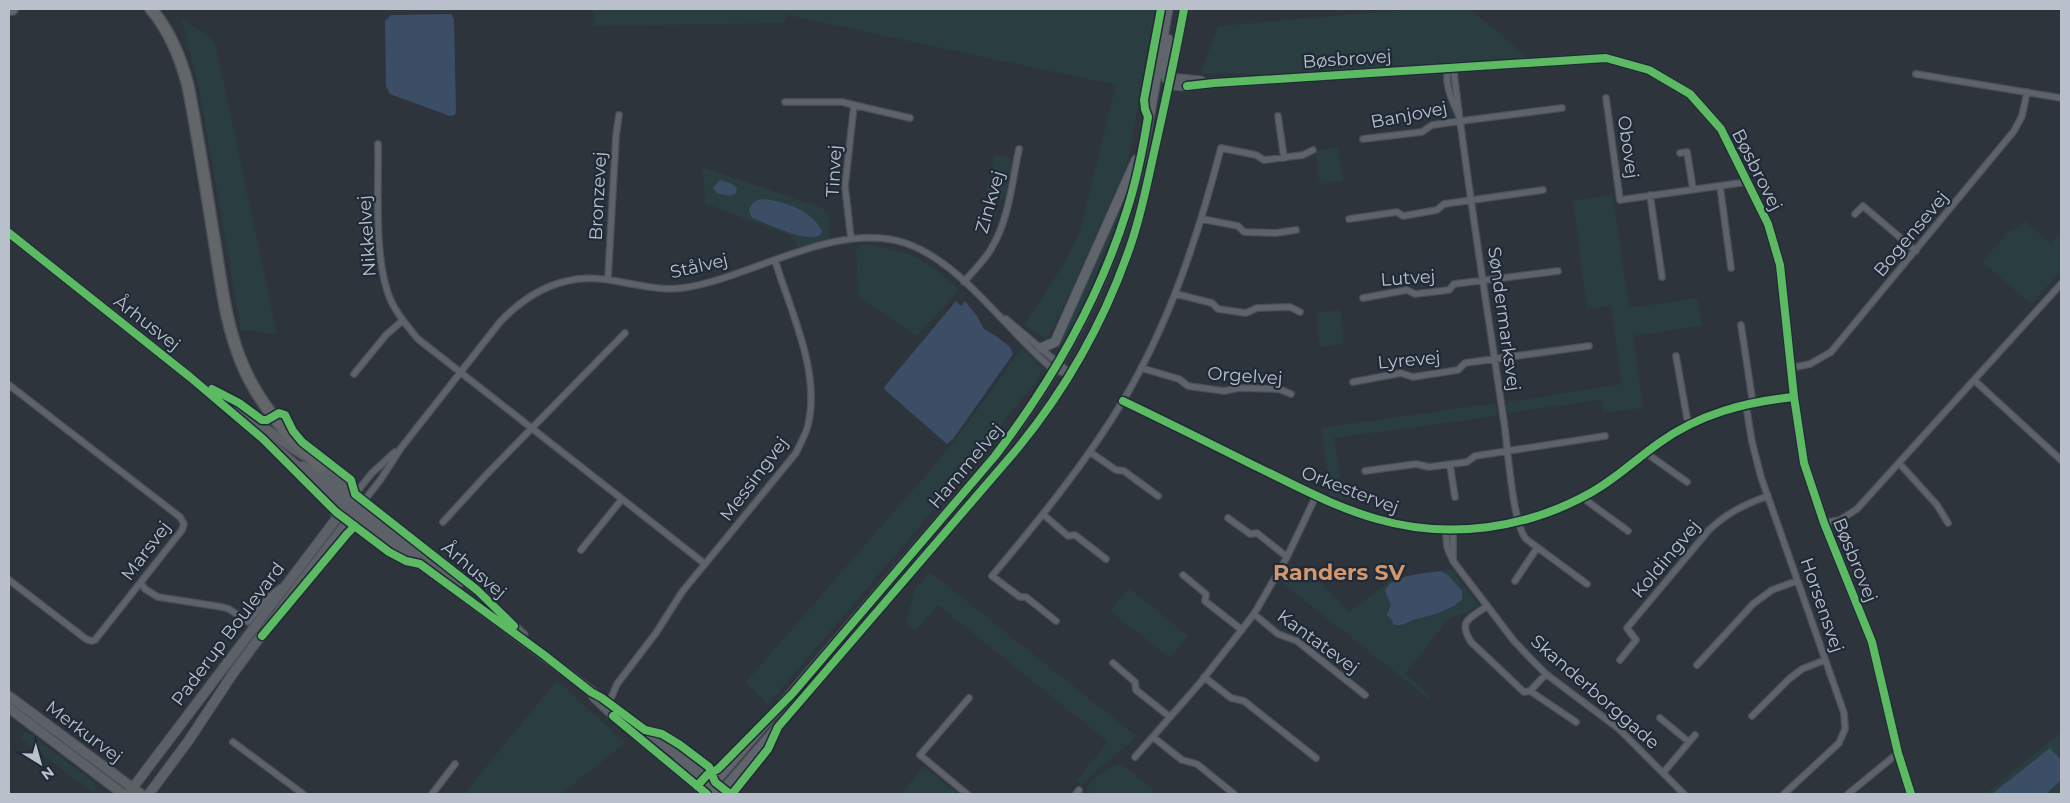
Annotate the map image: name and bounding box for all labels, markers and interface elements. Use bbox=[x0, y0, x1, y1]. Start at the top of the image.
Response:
street label: Bøsbrovej bbox=[1302, 45, 1392, 73]
street label: Banjovej bbox=[1369, 97, 1449, 133]
street label: Obovej bbox=[1613, 114, 1643, 180]
street label: Bøsbrovej bbox=[1727, 125, 1787, 215]
street label: Tinvej bbox=[822, 144, 846, 198]
street label: Bronzevej bbox=[585, 151, 611, 241]
street label: Zinkvej bbox=[971, 168, 1009, 236]
street label: Bogensevej bbox=[1869, 187, 1953, 281]
street label: Nikkelvej bbox=[353, 195, 381, 277]
street label: Søndermarksvej bbox=[1483, 245, 1525, 393]
street label: Stålvej bbox=[668, 249, 730, 283]
street label: Lutvej bbox=[1380, 265, 1436, 291]
street label: Århusvej bbox=[109, 290, 185, 356]
street label: Lyrevej bbox=[1377, 346, 1441, 374]
street label: Orgelvej bbox=[1207, 362, 1283, 390]
street label: Hammelvej bbox=[924, 419, 1008, 513]
street label: Messingvej bbox=[715, 432, 793, 526]
street label: Orkestervej bbox=[1298, 461, 1402, 519]
street label: Koldingvej bbox=[1627, 515, 1705, 603]
street label: Bøsbrovej bbox=[1828, 515, 1882, 605]
street label: Marsvej bbox=[117, 517, 175, 585]
street label: Århusvej bbox=[437, 536, 512, 604]
street label: Horsensvej bbox=[1796, 555, 1848, 655]
street label: Paderup Boulevard bbox=[167, 558, 289, 710]
district label: Randers SV bbox=[1273, 559, 1406, 586]
street label: Kantatevej bbox=[1273, 605, 1363, 679]
street label: Skanderborggade bbox=[1526, 630, 1664, 754]
street label: Merkurvej bbox=[41, 696, 127, 768]
north arrow bbox=[15, 738, 65, 788]
text: N bbox=[38, 763, 58, 784]

